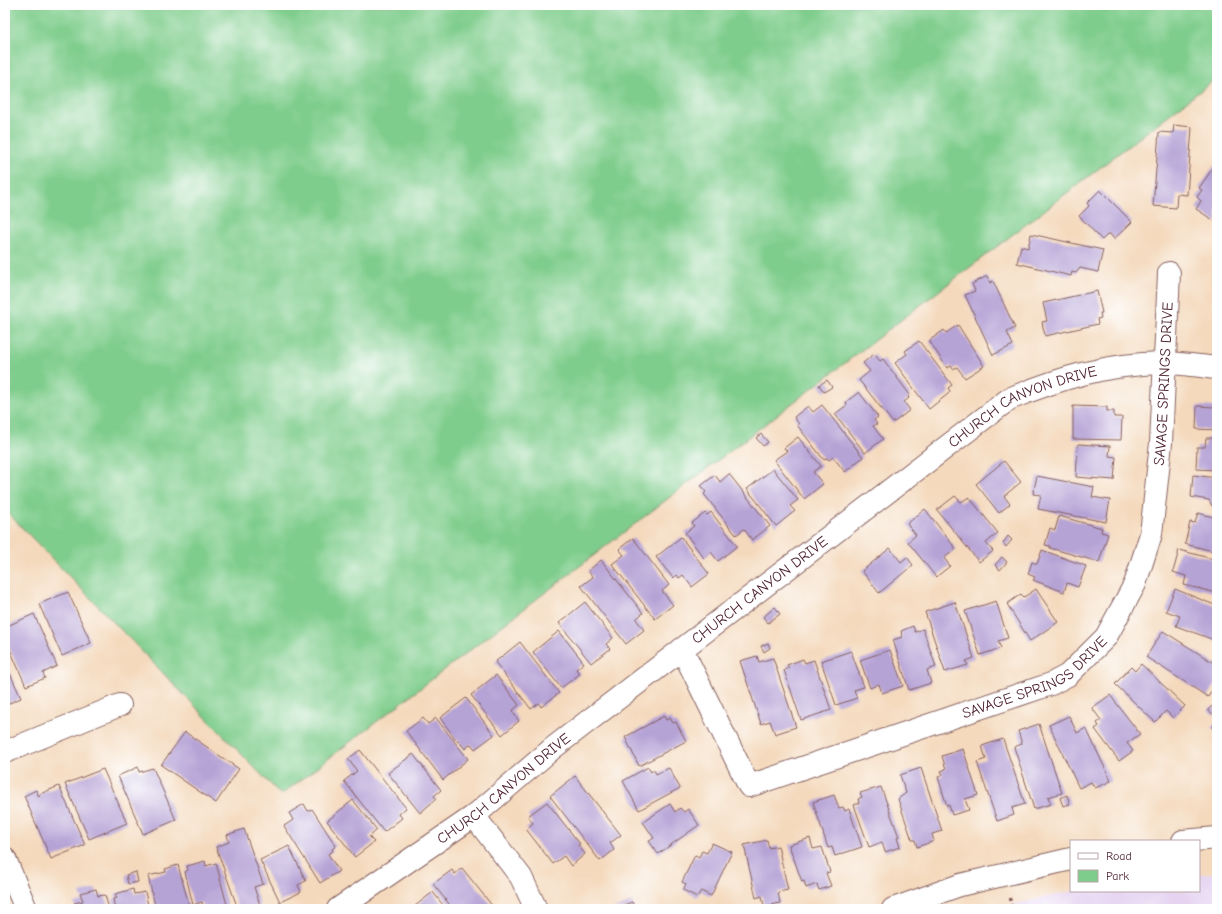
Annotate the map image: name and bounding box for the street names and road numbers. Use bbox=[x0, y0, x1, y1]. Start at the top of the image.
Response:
street label: SAVAGE SPRINGS DRIVE bbox=[1150, 302, 1177, 466]
street label: CHURCH CANYON DRIVE bbox=[944, 362, 1098, 451]
street label: CHURCH CANYON DRIVE bbox=[688, 532, 831, 648]
street label: SAVAGE SPRINGS DRIVE bbox=[960, 632, 1111, 722]
street label: CHURCH CANYON DRIVE bbox=[433, 729, 574, 848]

